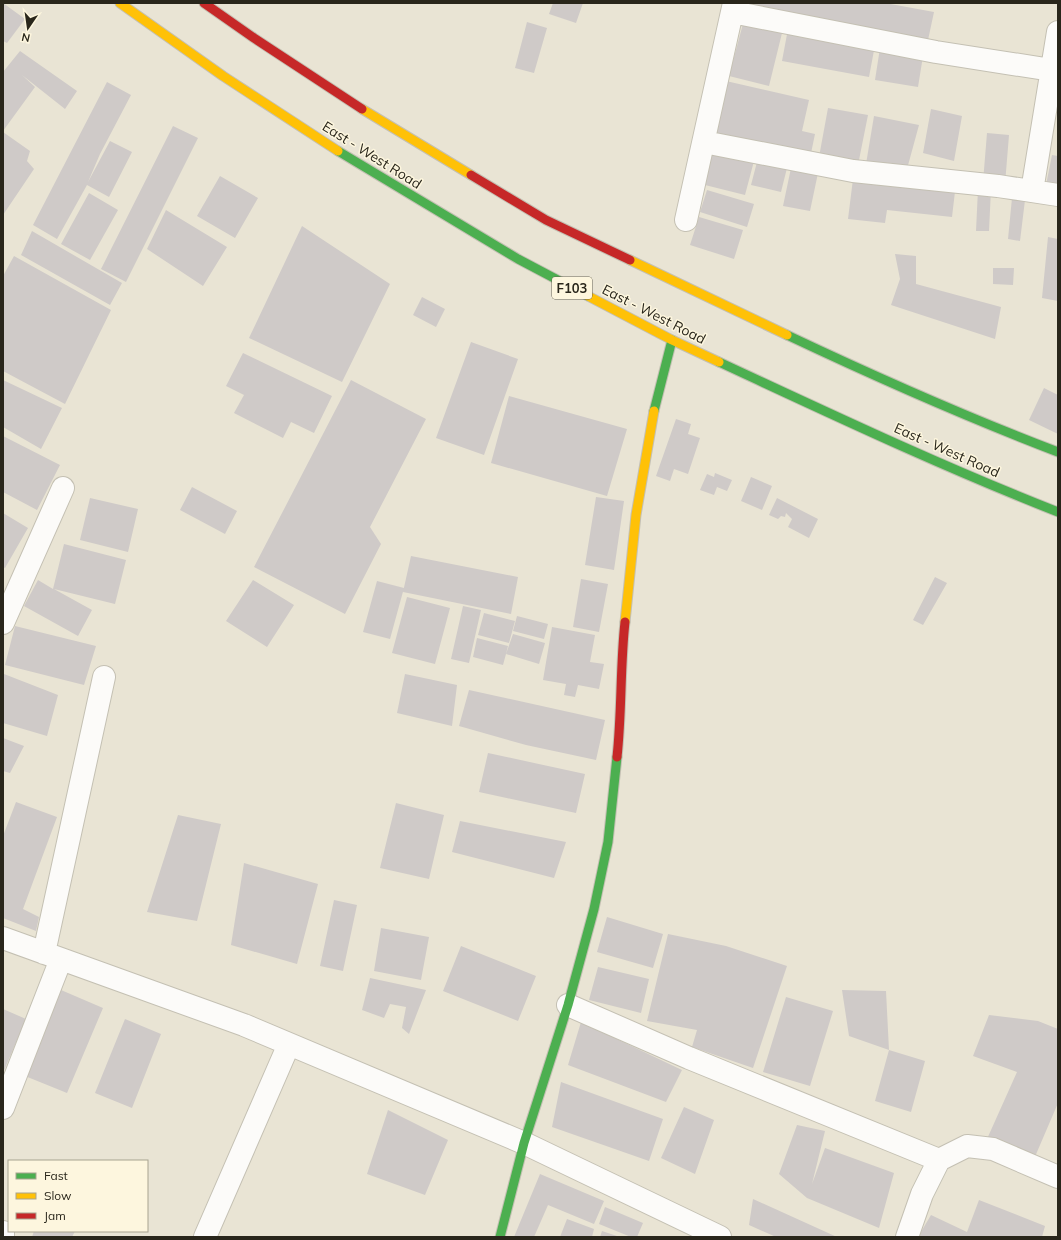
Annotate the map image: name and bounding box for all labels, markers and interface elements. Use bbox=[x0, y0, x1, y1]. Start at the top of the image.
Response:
north arrow bbox=[8, 8, 48, 48]
text: N bbox=[20, 30, 31, 45]
street label: East - West Road bbox=[319, 117, 425, 193]
road number: F103 bbox=[552, 277, 592, 299]
street label: East - West Road bbox=[599, 280, 709, 348]
street label: East - West Road bbox=[891, 419, 1003, 481]
legend bbox=[8, 1160, 148, 1232]
text: Fast bbox=[44, 1168, 68, 1183]
text: Slow bbox=[44, 1188, 72, 1203]
text: Jam bbox=[44, 1208, 66, 1223]

